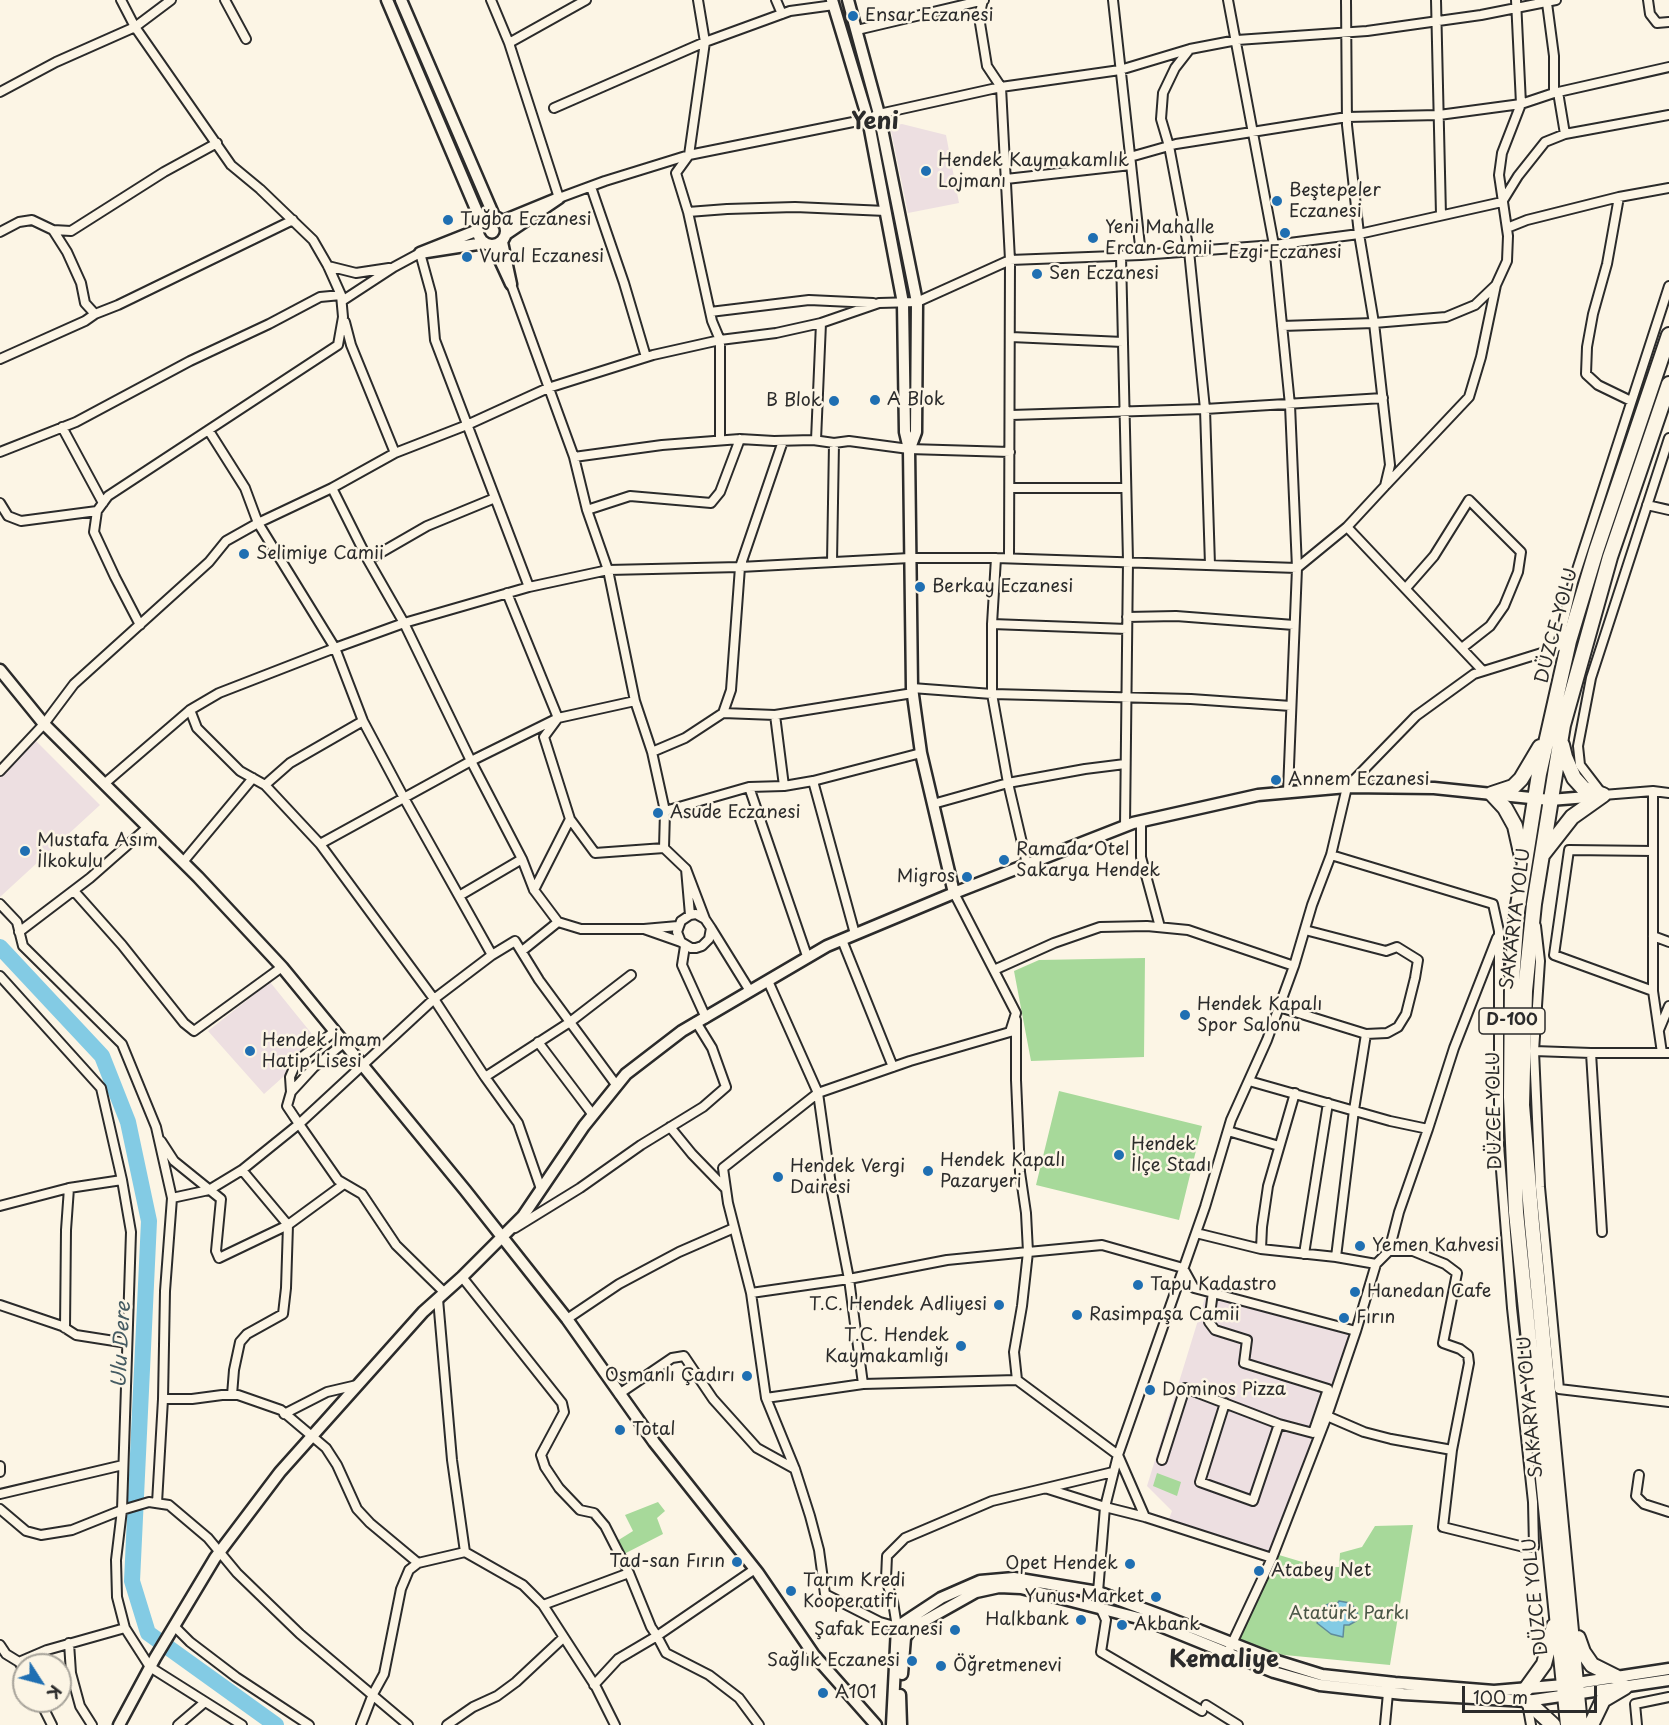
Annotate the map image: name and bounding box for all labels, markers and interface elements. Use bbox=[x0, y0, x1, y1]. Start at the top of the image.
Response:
place label: Ensar Eczanesi bbox=[865, 5, 994, 27]
marker: Ensar Eczanesi bbox=[846, 9, 860, 23]
district label: Yeni bbox=[851, 108, 899, 136]
place label: Hendek Kaymakamlık Lojmanı bbox=[938, 150, 1129, 192]
marker: Hendek Kaymakamlık Lojmanı bbox=[919, 164, 933, 178]
place label: Beştepeler Eczanesi bbox=[1289, 180, 1381, 222]
marker: Beştepeler Eczanesi bbox=[1270, 194, 1284, 208]
place label: Tuğba Eczanesi bbox=[460, 209, 592, 231]
marker: Tuğba Eczanesi bbox=[441, 213, 455, 227]
place label: Yeni Mahalle Ercan Camii bbox=[1105, 217, 1215, 260]
marker: Ezgi Eczanesi bbox=[1278, 226, 1292, 240]
marker: Yeni Mahalle Ercan Camii bbox=[1086, 231, 1100, 245]
place label: Ezgi Eczanesi bbox=[1228, 242, 1342, 264]
place label: Vural Eczanesi bbox=[479, 246, 604, 268]
marker: Vural Eczanesi bbox=[460, 250, 474, 264]
place label: Sen Eczanesi bbox=[1049, 263, 1159, 285]
marker: Sen Eczanesi bbox=[1030, 267, 1044, 281]
place label: A Blok bbox=[887, 389, 945, 411]
place label: B Blok bbox=[766, 390, 822, 412]
marker: A Blok bbox=[868, 393, 882, 407]
marker: B Blok bbox=[827, 394, 841, 408]
place label: Selimiye Camii bbox=[256, 543, 384, 565]
marker: Selimiye Camii bbox=[237, 547, 251, 561]
street label: DÜZCE YOLU bbox=[1531, 566, 1583, 686]
place label: Berkay Eczanesi bbox=[932, 576, 1073, 598]
marker: Berkay Eczanesi bbox=[913, 580, 927, 594]
place label: Annem Eczanesi bbox=[1288, 769, 1430, 791]
marker: Annem Eczanesi bbox=[1269, 773, 1283, 787]
place label: Asude Eczanesi bbox=[670, 802, 801, 824]
marker: Asude Eczanesi bbox=[651, 806, 665, 820]
place label: Mustafa Asım İlkokulu bbox=[37, 830, 158, 872]
place label: Ramada Otel Sakarya Hendek bbox=[1016, 839, 1160, 882]
marker: Mustafa Asım İlkokulu bbox=[18, 844, 32, 858]
street label: SAKARYA YOLU bbox=[1497, 847, 1535, 991]
marker: Ramada Otel Sakarya Hendek bbox=[997, 853, 1011, 867]
place label: Migros bbox=[897, 866, 955, 888]
marker: Migros bbox=[960, 870, 974, 884]
place label: Hendek Kapalı Spor Salonu bbox=[1197, 994, 1322, 1036]
marker: Hendek Kapalı Spor Salonu bbox=[1178, 1008, 1192, 1022]
road number: D-100 bbox=[1479, 1008, 1545, 1034]
place label: Hendek İmam Hatip Lisesi bbox=[262, 1030, 382, 1072]
marker: Hendek İmam Hatip Lisesi bbox=[243, 1044, 257, 1058]
street label: DÜZCE YOLU bbox=[1483, 1051, 1507, 1171]
place label: Hendek İlçe Stadı bbox=[1131, 1134, 1211, 1176]
marker: Hendek İlçe Stadı bbox=[1112, 1148, 1126, 1162]
place label: Hendek Kapalı Pazaryeri bbox=[940, 1150, 1065, 1192]
place label: Hendek Vergi Dairesi bbox=[790, 1156, 905, 1198]
marker: Hendek Kapalı Pazaryeri bbox=[921, 1164, 935, 1178]
marker: Hendek Vergi Dairesi bbox=[771, 1170, 785, 1184]
place label: Yemen Kahvesi bbox=[1372, 1235, 1499, 1257]
marker: Yemen Kahvesi bbox=[1353, 1239, 1367, 1253]
place label: Tapu Kadastro bbox=[1150, 1274, 1276, 1296]
marker: Tapu Kadastro bbox=[1131, 1278, 1145, 1292]
place label: Hanedan Cafe bbox=[1367, 1281, 1491, 1303]
marker: Hanedan Cafe bbox=[1348, 1285, 1362, 1299]
place label: T.C. Hendek Adliyesi bbox=[809, 1294, 987, 1316]
marker: T.C. Hendek Adliyesi bbox=[992, 1298, 1006, 1312]
water label: Ulu Dere bbox=[108, 1301, 136, 1389]
place label: Rasimpaşa Camii bbox=[1089, 1304, 1240, 1326]
place label: Fırın bbox=[1356, 1307, 1395, 1329]
marker: Rasimpaşa Camii bbox=[1070, 1308, 1084, 1322]
marker: Fırın bbox=[1337, 1311, 1351, 1325]
place label: T.C. Hendek Kaymakamlığı bbox=[825, 1325, 949, 1368]
street label: SAKARYA YOLU bbox=[1514, 1335, 1548, 1479]
marker: T.C. Hendek Kaymakamlığı bbox=[954, 1339, 968, 1353]
place label: Osmanlı Çadırı bbox=[605, 1365, 735, 1387]
marker: Osmanlı Çadırı bbox=[740, 1369, 754, 1383]
place label: Dominos Pizza bbox=[1162, 1379, 1286, 1401]
marker: Dominos Pizza bbox=[1143, 1383, 1157, 1397]
place label: Total bbox=[632, 1419, 675, 1441]
marker: Total bbox=[613, 1423, 627, 1437]
street label: DÜZCE YOLU bbox=[1519, 1537, 1553, 1657]
place label: Tad-san Fırın bbox=[609, 1551, 725, 1573]
place label: Opet Hendek bbox=[1005, 1553, 1118, 1575]
marker: Tad-san Fırın bbox=[730, 1555, 744, 1569]
marker: Opet Hendek bbox=[1123, 1557, 1137, 1571]
place label: Atabey Net bbox=[1271, 1560, 1371, 1582]
marker: Atabey Net bbox=[1252, 1564, 1266, 1578]
place label: Tarım Kredi Kooperatifi bbox=[803, 1570, 906, 1612]
marker: Tarım Kredi Kooperatifi bbox=[784, 1584, 798, 1598]
place label: Yunus Market bbox=[1024, 1586, 1144, 1608]
marker: Yunus Market bbox=[1149, 1590, 1163, 1604]
park label: Atatürk Parkı bbox=[1289, 1603, 1409, 1625]
place label: Halkbank bbox=[985, 1609, 1069, 1631]
marker: Halkbank bbox=[1074, 1613, 1088, 1627]
place label: Akbank bbox=[1134, 1614, 1200, 1636]
marker: Akbank bbox=[1115, 1618, 1129, 1632]
place label: Şafak Eczanesi bbox=[814, 1619, 943, 1641]
marker: Şafak Eczanesi bbox=[948, 1623, 962, 1637]
district label: Kemaliye bbox=[1169, 1646, 1279, 1674]
place label: Sağlık Eczanesi bbox=[767, 1650, 900, 1672]
north arrow bbox=[12, 1653, 72, 1713]
marker: Sağlık Eczanesi bbox=[905, 1654, 919, 1668]
place label: Öğretmenevi bbox=[953, 1655, 1062, 1677]
marker: Öğretmenevi bbox=[934, 1659, 948, 1673]
scale bar bbox=[1465, 1674, 1600, 1712]
text: K bbox=[42, 1681, 68, 1704]
place label: A101 bbox=[835, 1682, 877, 1704]
text: 100 m bbox=[1473, 1683, 1528, 1710]
marker: A101 bbox=[816, 1686, 830, 1700]

